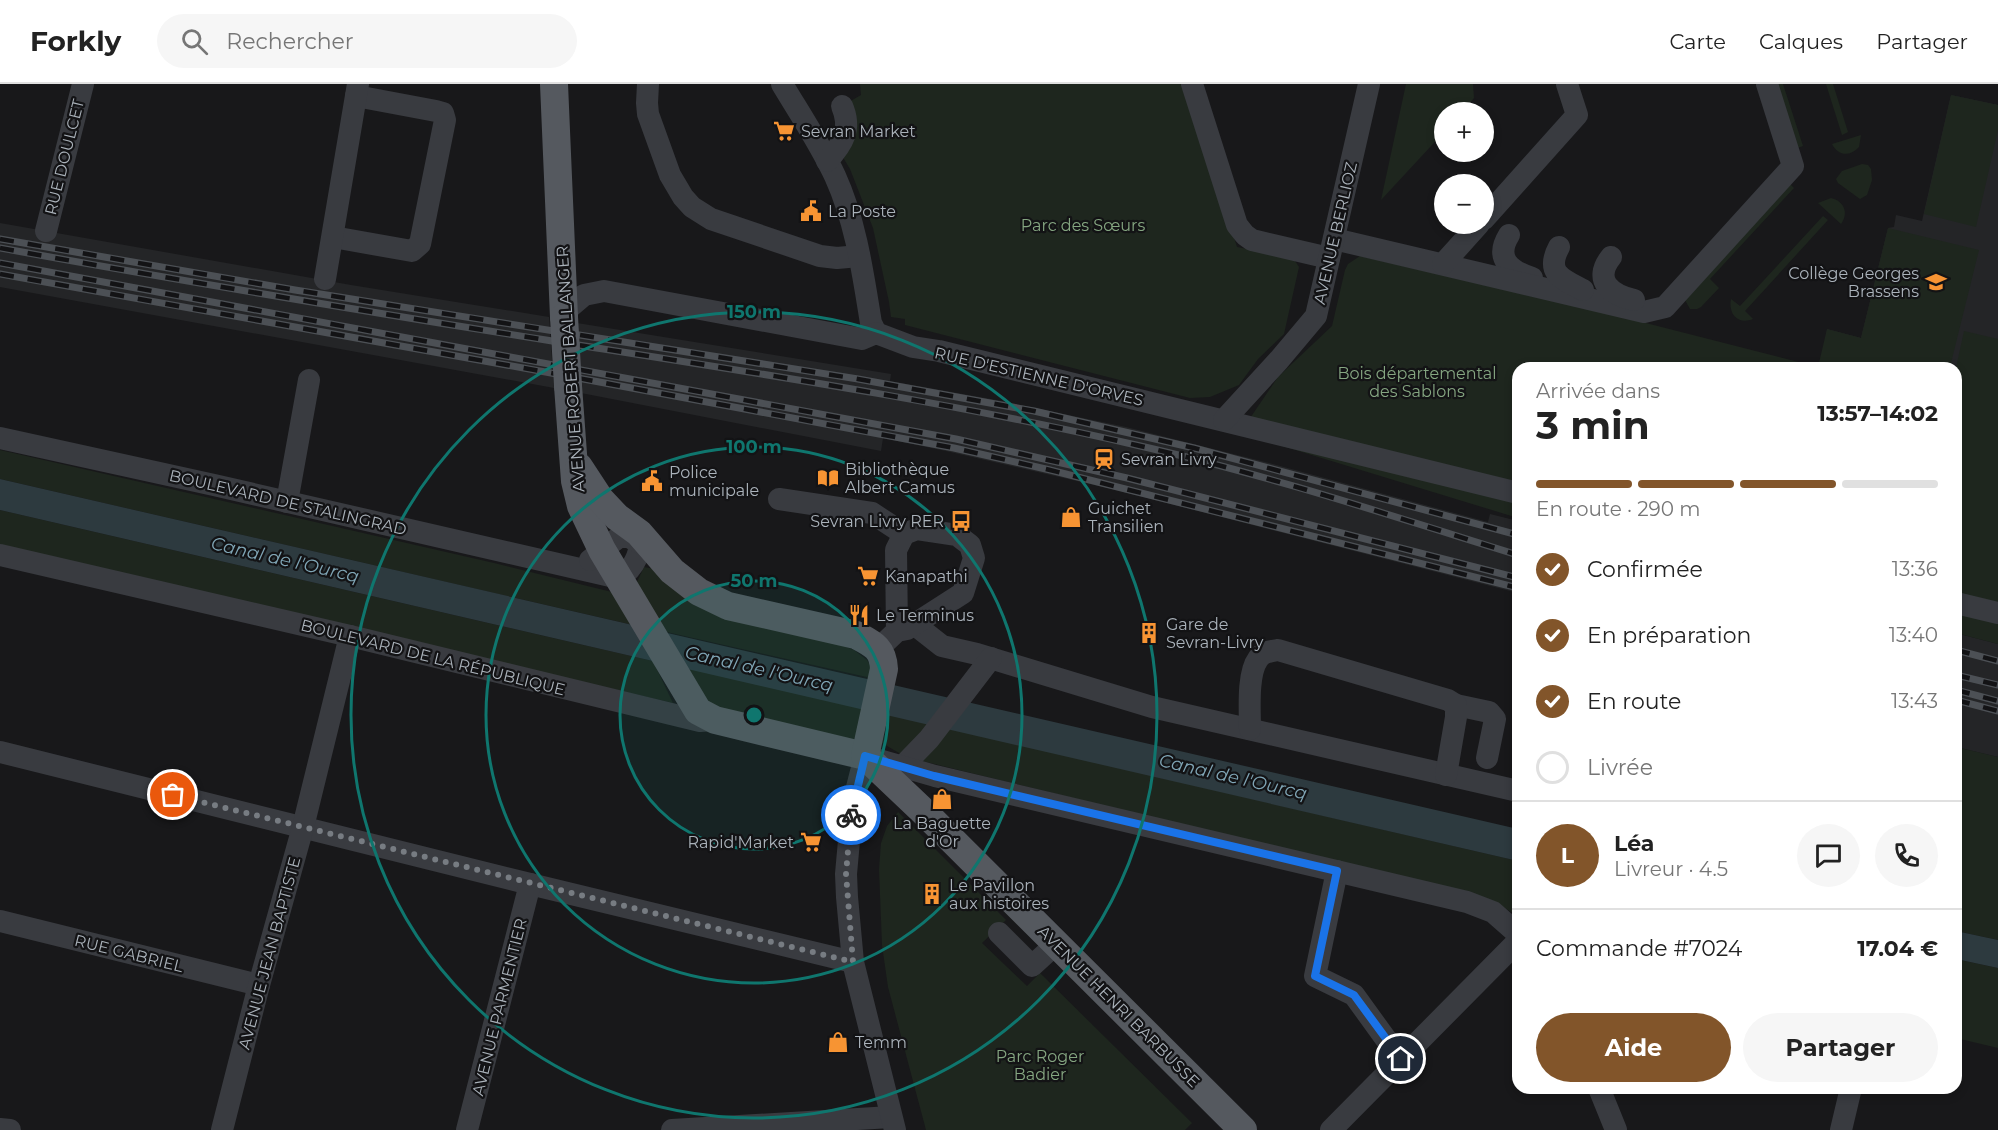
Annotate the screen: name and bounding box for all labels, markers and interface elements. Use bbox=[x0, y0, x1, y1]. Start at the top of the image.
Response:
search box bbox=[157, 14, 577, 68]
text: Forkly bbox=[30, 24, 121, 58]
icon: search bbox=[178, 25, 211, 58]
text: Rechercher bbox=[226, 28, 354, 55]
text: Carte bbox=[1669, 29, 1726, 54]
text: Calques bbox=[1759, 29, 1843, 54]
text: Partager bbox=[1876, 29, 1968, 54]
street label: RUE DOULCET bbox=[41, 96, 88, 217]
map controls bbox=[1434, 102, 1494, 234]
button: + bbox=[1434, 102, 1494, 162]
supermarket icon: Sevran Market bbox=[772, 119, 796, 143]
place label: Sevran Market bbox=[801, 122, 916, 141]
street label: AVENUE BERLIOZ bbox=[1310, 160, 1361, 306]
button: − bbox=[1434, 174, 1494, 234]
public building icon: La Poste bbox=[799, 199, 823, 223]
place label: La Poste bbox=[828, 202, 896, 221]
park label: Parc des Sœurs bbox=[1021, 216, 1145, 235]
street label: AVENUE ROBERT BALLANGER bbox=[552, 245, 589, 493]
place label: Collège Georges Brassens bbox=[1788, 264, 1919, 301]
school or university icon: Collège Georges Brassens bbox=[1924, 270, 1948, 294]
text: 150 m bbox=[727, 301, 781, 323]
street label: RUE D'ESTIENNE D'ORVES bbox=[933, 343, 1145, 410]
park label: Bois départemental des Sablons bbox=[1337, 364, 1497, 401]
text: Arrivée dans bbox=[1536, 379, 1660, 403]
text: 13:57–14:02 bbox=[1817, 400, 1938, 427]
text: 3 min bbox=[1536, 401, 1650, 449]
text: 100 m bbox=[726, 436, 782, 458]
station icon: Sevran Livry bbox=[1092, 447, 1116, 471]
place label: Sevran Livry bbox=[1121, 450, 1217, 469]
place label: Bibliothèque Albert Camus bbox=[845, 460, 955, 497]
place label: Police municipale bbox=[669, 463, 759, 500]
street label: BOULEVARD DE STALINGRAD bbox=[167, 466, 408, 539]
library icon: Bibliothèque Albert Camus bbox=[816, 466, 840, 490]
public building icon: Police municipale bbox=[640, 469, 664, 493]
text: En route · 290 m bbox=[1536, 497, 1700, 521]
place label: Guichet Transilien bbox=[1088, 499, 1164, 536]
shop icon: Guichet Transilien bbox=[1059, 505, 1083, 529]
bus stop icon: Sevran Livry RER bbox=[949, 509, 973, 533]
place label: Sevran Livry RER bbox=[810, 512, 944, 531]
water label: Canal de l'Ourcq bbox=[209, 532, 361, 588]
icon: check bbox=[1536, 553, 1569, 586]
text: Confirmée bbox=[1587, 556, 1703, 583]
text: 13:36 bbox=[1892, 557, 1938, 581]
supermarket icon: Kanapathi bbox=[856, 564, 880, 588]
place label: Kanapathi bbox=[885, 567, 968, 586]
text: 50 m bbox=[731, 570, 777, 592]
restaurant icon: Le Terminus bbox=[847, 603, 871, 627]
place label: Le Terminus bbox=[876, 606, 974, 625]
street label: BOULEVARD DE LA RÉPUBLIQUE bbox=[299, 615, 567, 700]
place label: Gare de Sevran-Livry bbox=[1166, 615, 1264, 652]
icon: check bbox=[1536, 619, 1569, 652]
building icon: Gare de Sevran-Livry bbox=[1137, 621, 1161, 645]
text: En préparation bbox=[1587, 622, 1751, 649]
text: 13:40 bbox=[1889, 623, 1938, 647]
water label: Canal de l'Ourcq bbox=[683, 641, 835, 697]
icon: check bbox=[1536, 685, 1569, 718]
text: En route bbox=[1587, 688, 1681, 715]
text: 13:43 bbox=[1891, 689, 1938, 713]
centre of rings bbox=[744, 705, 764, 725]
water label: Canal de l'Ourcq bbox=[1157, 749, 1309, 805]
text: Livrée bbox=[1587, 754, 1653, 781]
pin bbox=[147, 769, 198, 820]
icon: bag bbox=[156, 778, 189, 811]
courier bbox=[821, 785, 881, 845]
shop icon: La Baguette d'Or bbox=[930, 787, 954, 811]
icon: bike bbox=[835, 799, 868, 832]
place label: La Baguette d'Or bbox=[893, 814, 991, 851]
button: chat bbox=[1797, 824, 1860, 887]
button: phone bbox=[1875, 824, 1938, 887]
supermarket icon: Rapid'Market bbox=[799, 830, 823, 854]
text: Léa bbox=[1614, 830, 1654, 857]
place label: Rapid'Market bbox=[687, 833, 795, 852]
text: L bbox=[1561, 842, 1574, 869]
street label: AVENUE JEAN BAPTISTE bbox=[235, 855, 304, 1051]
text: Livreur · 4.5 bbox=[1614, 857, 1728, 881]
place label: Le Pavillon aux histoires bbox=[949, 876, 1049, 913]
building icon: Le Pavillon aux histoires bbox=[920, 882, 944, 906]
street label: AVENUE PARMENTIER bbox=[468, 916, 531, 1098]
street label: AVENUE HENRI BARBUSSE bbox=[1034, 922, 1203, 1091]
street label: RUE GABRIEL bbox=[72, 931, 186, 976]
text: Commande #7024 bbox=[1536, 935, 1742, 962]
text: 17.04 € bbox=[1857, 935, 1938, 962]
button: Aide bbox=[1536, 1013, 1731, 1082]
button: Partager bbox=[1743, 1013, 1938, 1082]
shop icon: Temm bbox=[826, 1030, 850, 1054]
place label: Temm bbox=[855, 1033, 907, 1052]
pin bbox=[1375, 1033, 1426, 1084]
icon: home bbox=[1384, 1042, 1417, 1075]
park label: Parc Roger Badier bbox=[996, 1047, 1084, 1084]

